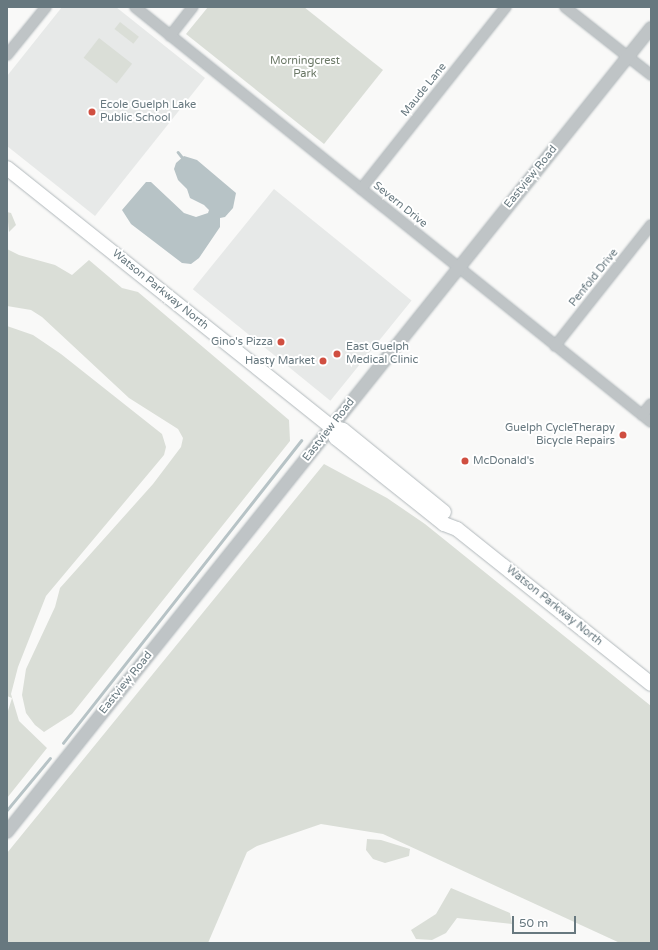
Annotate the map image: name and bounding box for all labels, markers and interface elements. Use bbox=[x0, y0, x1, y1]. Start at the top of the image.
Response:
park label: Morningcrest Park bbox=[270, 55, 340, 81]
street label: Maude Lane bbox=[398, 61, 450, 119]
place label: Ecole Guelph Lake Public School bbox=[100, 99, 196, 125]
marker: Ecole Guelph Lake Public School bbox=[87, 107, 97, 117]
street label: Eastview Road bbox=[502, 143, 560, 211]
street label: Severn Drive bbox=[370, 179, 430, 231]
street label: Watson Parkway North bbox=[109, 247, 211, 333]
street label: Penfold Drive bbox=[567, 247, 621, 309]
place label: Gino's Pizza bbox=[211, 335, 273, 349]
marker: Gino's Pizza bbox=[276, 337, 286, 347]
place label: East Guelph Medical Clinic bbox=[346, 341, 418, 367]
marker: East Guelph Medical Clinic bbox=[331, 348, 343, 360]
place label: Hasty Market bbox=[245, 354, 315, 368]
marker: Hasty Market bbox=[318, 356, 328, 366]
street label: Eastview Road bbox=[300, 396, 358, 464]
place label: Guelph CycleTherapy Bicycle Repairs bbox=[505, 422, 615, 448]
marker: Guelph CycleTherapy Bicycle Repairs bbox=[618, 430, 628, 440]
place label: McDonald's bbox=[473, 454, 534, 468]
marker: McDonald's bbox=[460, 456, 470, 466]
street label: Watson Parkway North bbox=[503, 563, 605, 649]
street label: Eastview Road bbox=[97, 649, 155, 717]
scale bar bbox=[514, 908, 578, 934]
text: 50 m bbox=[519, 916, 548, 930]

